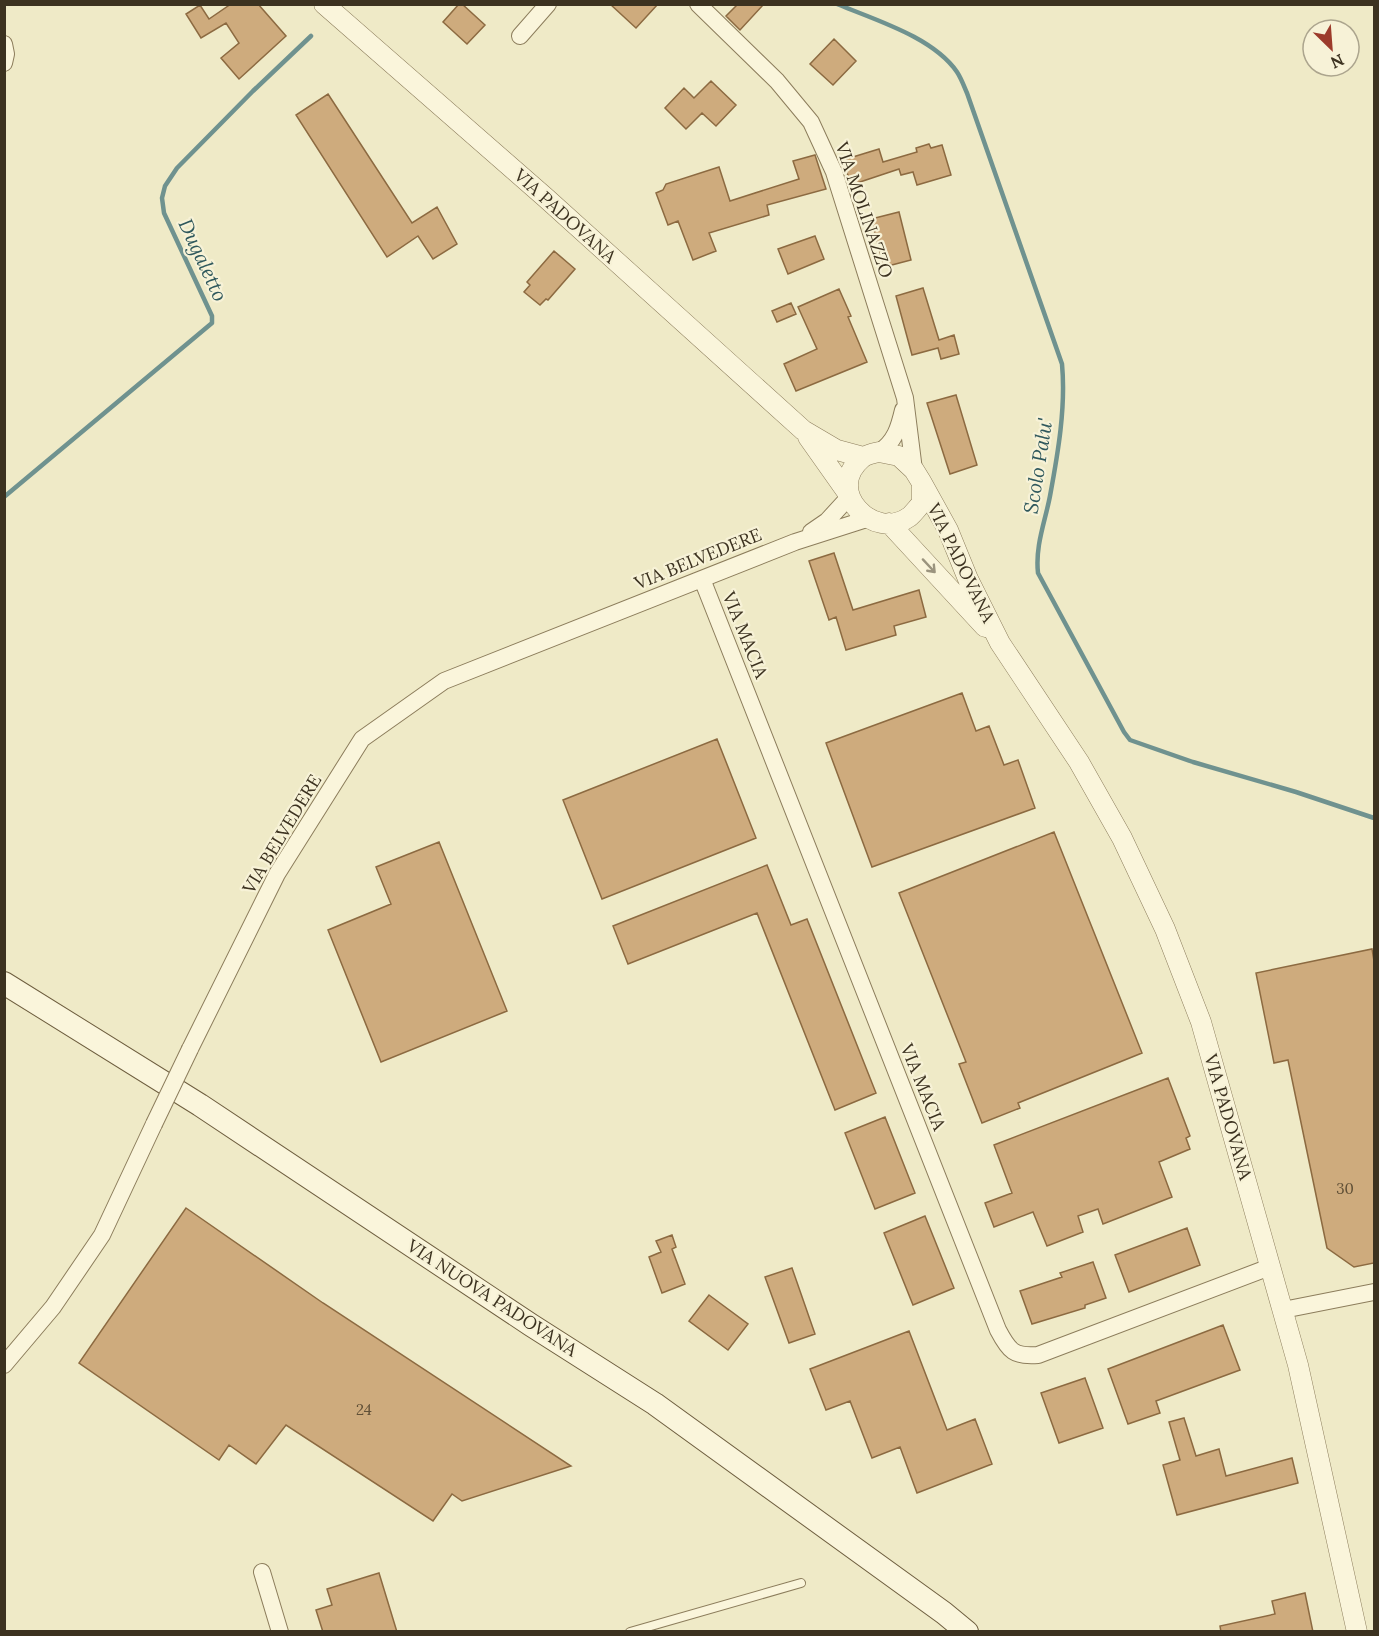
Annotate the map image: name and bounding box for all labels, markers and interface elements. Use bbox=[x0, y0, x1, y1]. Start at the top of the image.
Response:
north arrow bbox=[1301, 18, 1361, 78]
text: N bbox=[1328, 50, 1347, 73]
street label: VIA MOLINAZZO bbox=[830, 138, 898, 281]
street label: VIA PADOVANA bbox=[509, 163, 622, 268]
water label: Dugaletto bbox=[174, 215, 233, 305]
water label: Scolo Palu' bbox=[1018, 416, 1057, 516]
street label: VIA PADOVANA bbox=[922, 498, 1001, 627]
street label: VIA BELVEDERE bbox=[630, 523, 765, 595]
one-way arrow bbox=[922, 558, 936, 573]
street label: VIA MACIA bbox=[717, 587, 774, 682]
street label: VIA BELVEDERE bbox=[236, 770, 326, 898]
street label: VIA MACIA bbox=[895, 1039, 952, 1134]
street label: VIA PADOVANA bbox=[1199, 1050, 1258, 1183]
house number: 30 bbox=[1336, 1179, 1354, 1198]
street label: VIA NUOVA PADOVANA bbox=[402, 1233, 582, 1362]
house number: 24 bbox=[356, 1400, 372, 1419]

